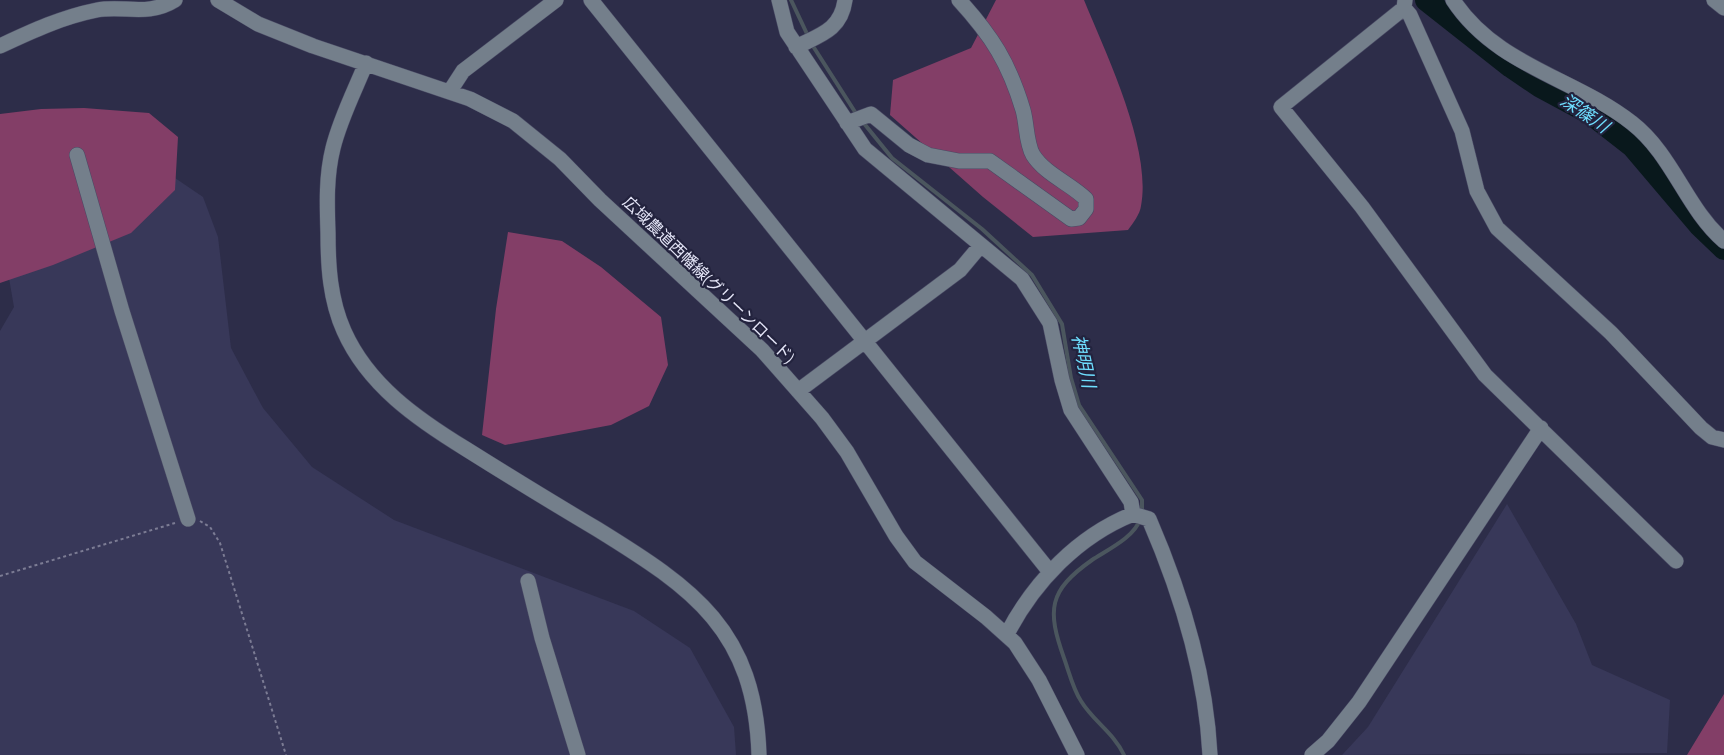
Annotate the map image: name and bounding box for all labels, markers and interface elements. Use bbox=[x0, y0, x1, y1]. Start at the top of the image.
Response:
water label: 深篠川 bbox=[1556, 88, 1615, 139]
street label: 広域農道西幡線(グリーンロード) bbox=[619, 192, 799, 366]
water label: 神明川 bbox=[1067, 332, 1101, 392]

